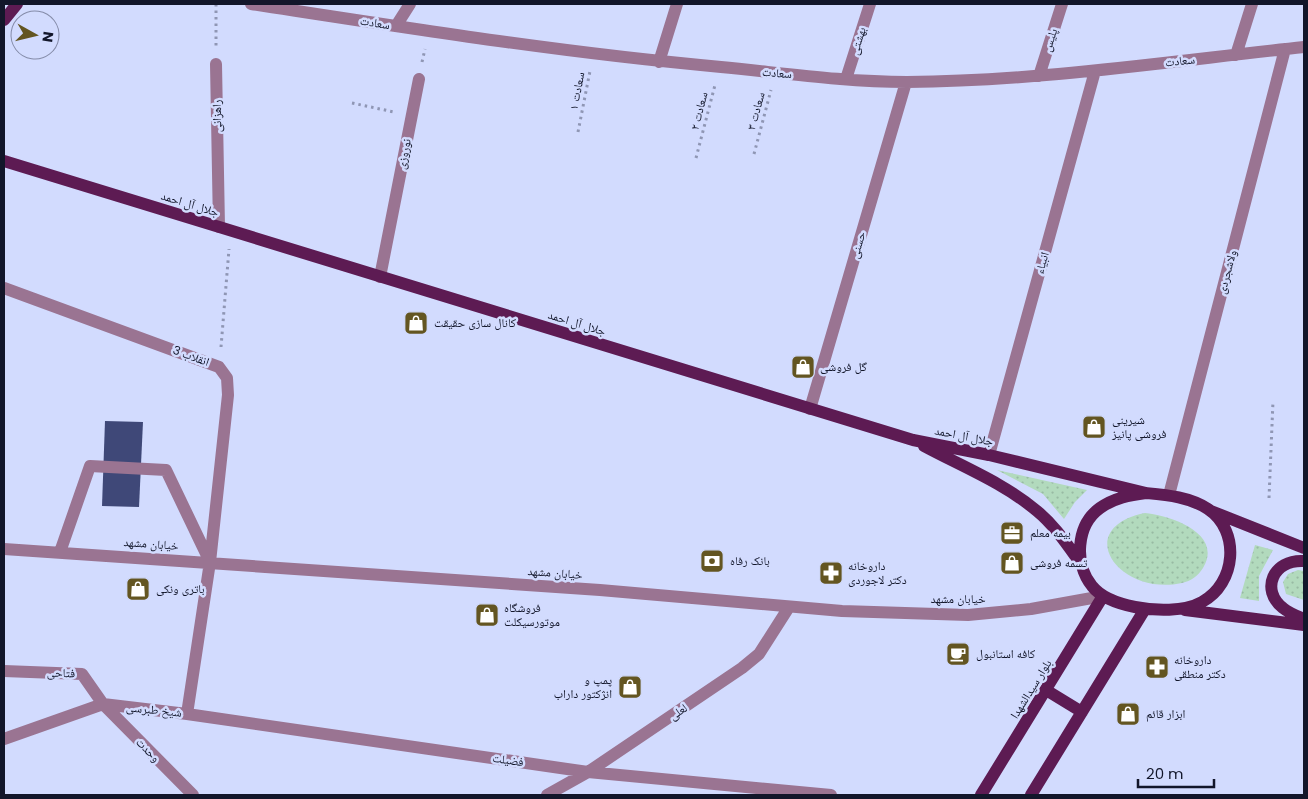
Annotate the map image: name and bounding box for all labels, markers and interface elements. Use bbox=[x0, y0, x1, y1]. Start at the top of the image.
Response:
north arrow bbox=[10, 10, 60, 60]
street label: سعادت bbox=[359, 12, 391, 33]
street label: بهشتی bbox=[845, 25, 870, 57]
street label: پلیس bbox=[1038, 26, 1061, 54]
text: N bbox=[37, 30, 59, 43]
street label: سعادت bbox=[1164, 50, 1196, 71]
street label: سعادت bbox=[761, 63, 793, 82]
street label: سعادت ۱ bbox=[564, 70, 589, 112]
street label: سعادت ۲ bbox=[686, 90, 711, 132]
street label: سعادت ۳ bbox=[742, 90, 769, 132]
street label: راهزانی bbox=[208, 99, 225, 133]
street label: نوروزی bbox=[392, 137, 415, 171]
street label: جلال آل احمد bbox=[159, 187, 221, 220]
street label: حسنی bbox=[846, 229, 870, 260]
street label: ولاشجردی bbox=[1212, 248, 1241, 296]
street label: انبیاء bbox=[1030, 250, 1053, 276]
street label: جلال آل احمد bbox=[546, 306, 608, 339]
shop icon: کانال سازی حقیقت bbox=[403, 310, 429, 336]
place label: کانال سازی حقیقت bbox=[434, 314, 516, 331]
street label: انقلاب 3 bbox=[171, 341, 212, 370]
shop icon: گل فروشی bbox=[790, 354, 816, 380]
place label: گل فروشی bbox=[820, 358, 867, 375]
place label: شیرینی فروشی پانیز bbox=[1111, 411, 1166, 442]
shop icon: شیرینی فروشی پانیز bbox=[1081, 414, 1107, 440]
street label: جلال آل احمد bbox=[933, 421, 995, 450]
office icon: بیمه معلم bbox=[999, 520, 1025, 546]
place label: بیمه معلم bbox=[1030, 524, 1071, 541]
street label: خیابان مشهد bbox=[123, 533, 180, 554]
bank icon: بانک رفاه bbox=[699, 548, 725, 574]
shop icon: تسمه فروشی bbox=[999, 550, 1025, 576]
place label: بانک رفاه bbox=[730, 552, 770, 569]
place label: تسمه فروشی bbox=[1030, 554, 1088, 571]
place label: داروخانه دکتر لاجوردی bbox=[848, 557, 907, 588]
pharmacy icon: داروخانه دکتر لاجوردی bbox=[818, 560, 844, 586]
street label: خیابان مشهد bbox=[527, 562, 584, 583]
shop icon: باتری ونکی bbox=[125, 576, 151, 602]
place label: باتری ونکی bbox=[156, 580, 205, 597]
street label: خیابان مشهد bbox=[930, 590, 986, 607]
place label: فروشگاه موتورسیکلت bbox=[504, 599, 560, 630]
shop icon: فروشگاه موتورسیکلت bbox=[474, 602, 500, 628]
cafe icon: کافه استانبول bbox=[945, 641, 971, 667]
place label: کافه استانبول bbox=[976, 645, 1035, 662]
place label: داروخانه دکتر منطقی bbox=[1174, 651, 1226, 682]
pharmacy icon: داروخانه دکتر منطقی bbox=[1144, 654, 1170, 680]
street label: بلوار سیدالشهدا bbox=[1006, 656, 1056, 722]
street label: فتاحی bbox=[47, 664, 75, 681]
place label: پمپ و انژکتور داراب bbox=[554, 671, 612, 702]
shop icon: پمپ و انژکتور داراب bbox=[617, 674, 643, 700]
street label: شیخ طبرسی bbox=[125, 698, 183, 721]
street label: لعلی bbox=[665, 699, 690, 724]
shop icon: ابزار قائم bbox=[1115, 701, 1141, 727]
place label: ابزار قائم bbox=[1146, 705, 1186, 722]
street label: وحدت bbox=[132, 734, 164, 766]
street label: فضیلت bbox=[491, 749, 525, 770]
scale bar bbox=[1138, 756, 1214, 788]
text: 20 m bbox=[1146, 763, 1184, 784]

